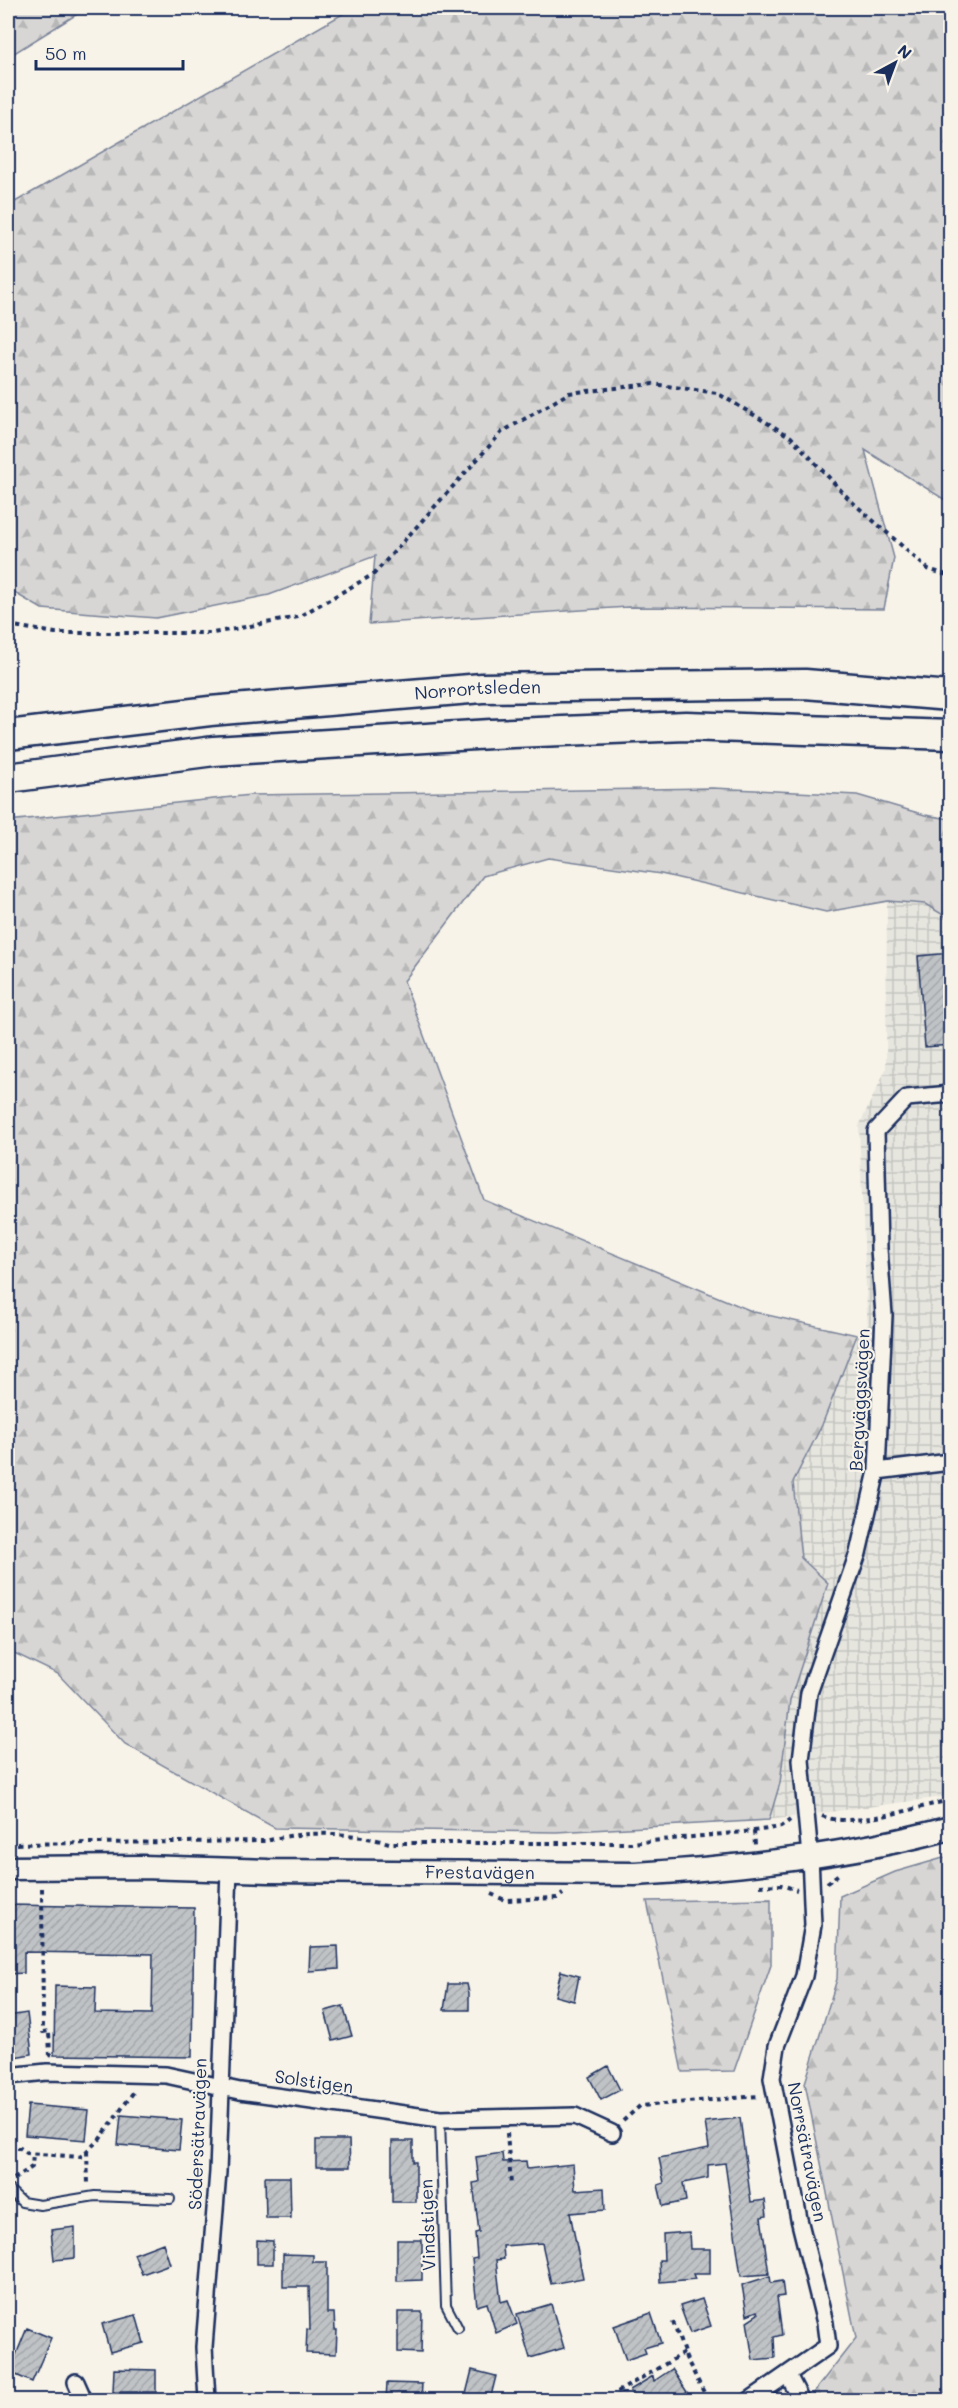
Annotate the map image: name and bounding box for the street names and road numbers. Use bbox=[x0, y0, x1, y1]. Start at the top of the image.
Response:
street label: Norrortsleden bbox=[413, 674, 541, 705]
street label: Bergväggsvägen bbox=[843, 1328, 875, 1472]
street label: Frestavägen bbox=[425, 1859, 535, 1884]
street label: Södersätravägen bbox=[182, 2058, 212, 2210]
street label: Solstigen bbox=[273, 2064, 355, 2098]
street label: Norrsätravägen bbox=[783, 2080, 833, 2224]
street label: Vindstigen bbox=[413, 2179, 441, 2272]

